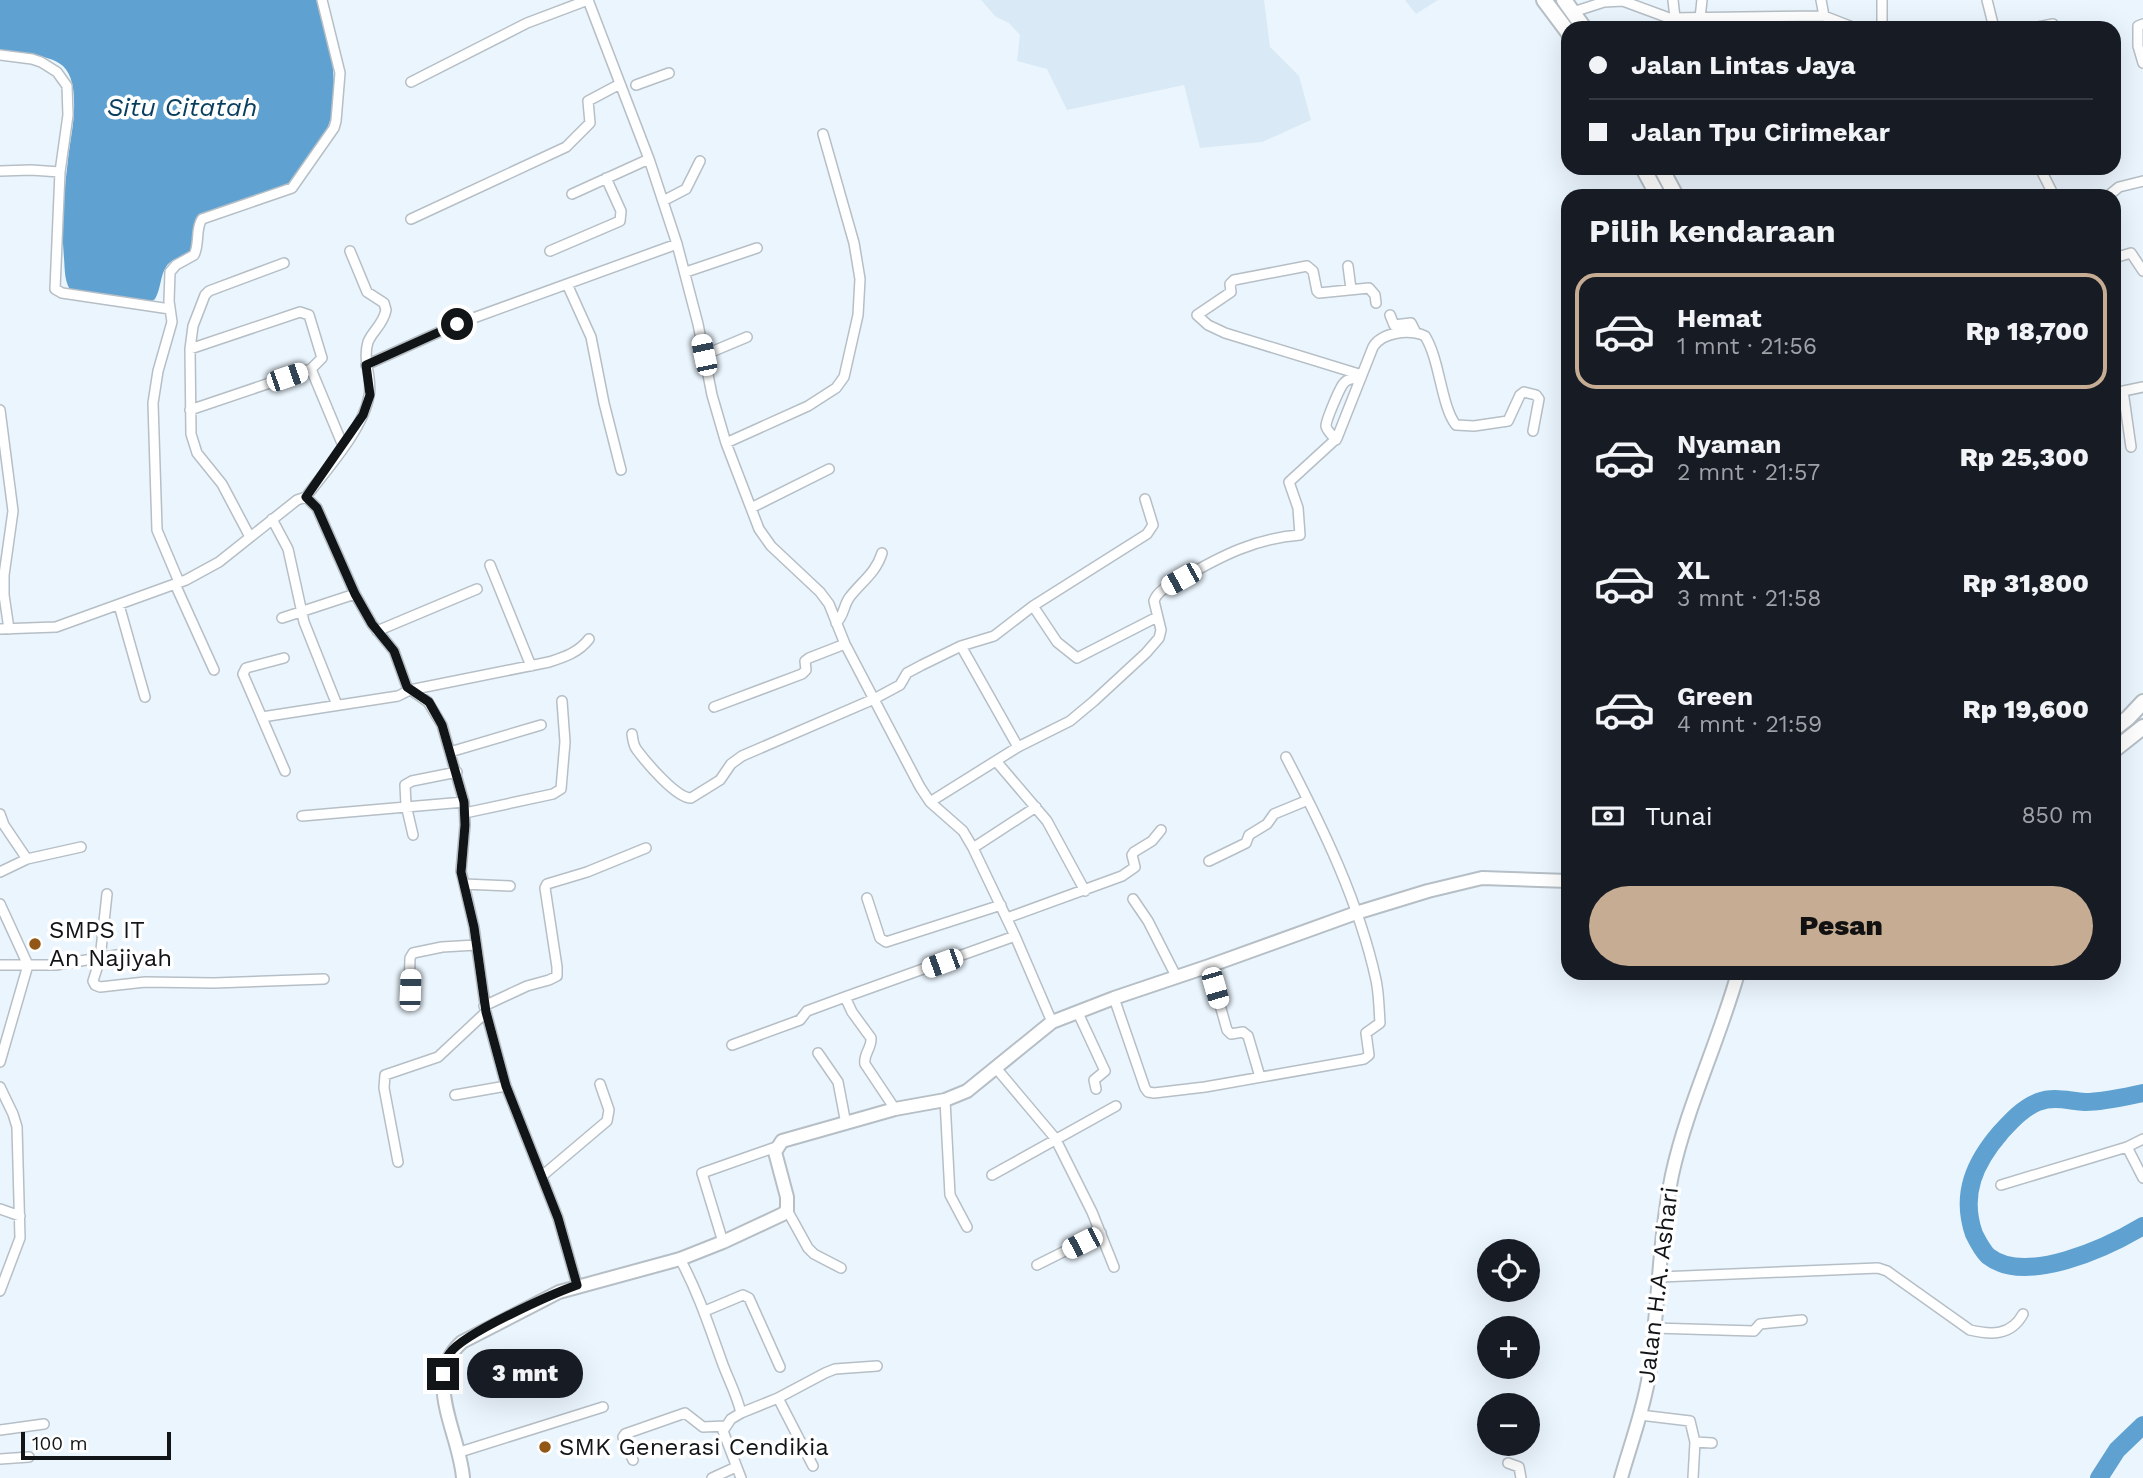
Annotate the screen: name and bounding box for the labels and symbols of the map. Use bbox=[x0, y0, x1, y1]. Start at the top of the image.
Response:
water label: Situ Citatah bbox=[107, 92, 257, 122]
route start bbox=[441, 308, 473, 340]
car bbox=[690, 332, 719, 378]
car bbox=[264, 360, 311, 394]
car bbox=[1158, 560, 1205, 598]
place label: SMPS IT An Najiyah bbox=[49, 916, 172, 972]
marker: SMPS IT An Najiyah bbox=[27, 936, 43, 952]
car bbox=[919, 946, 966, 980]
car bbox=[1200, 965, 1231, 1011]
car bbox=[399, 969, 422, 1011]
street label: Jalan H.A. Ashari bbox=[1632, 1185, 1684, 1385]
car bbox=[1059, 1224, 1106, 1262]
callout: 3 mnt bbox=[467, 1350, 583, 1398]
route end bbox=[427, 1358, 459, 1390]
scale bar bbox=[21, 1429, 172, 1461]
place label: SMK Generasi Cendikia bbox=[559, 1433, 829, 1461]
marker: SMK Generasi Cendikia bbox=[537, 1439, 553, 1455]

